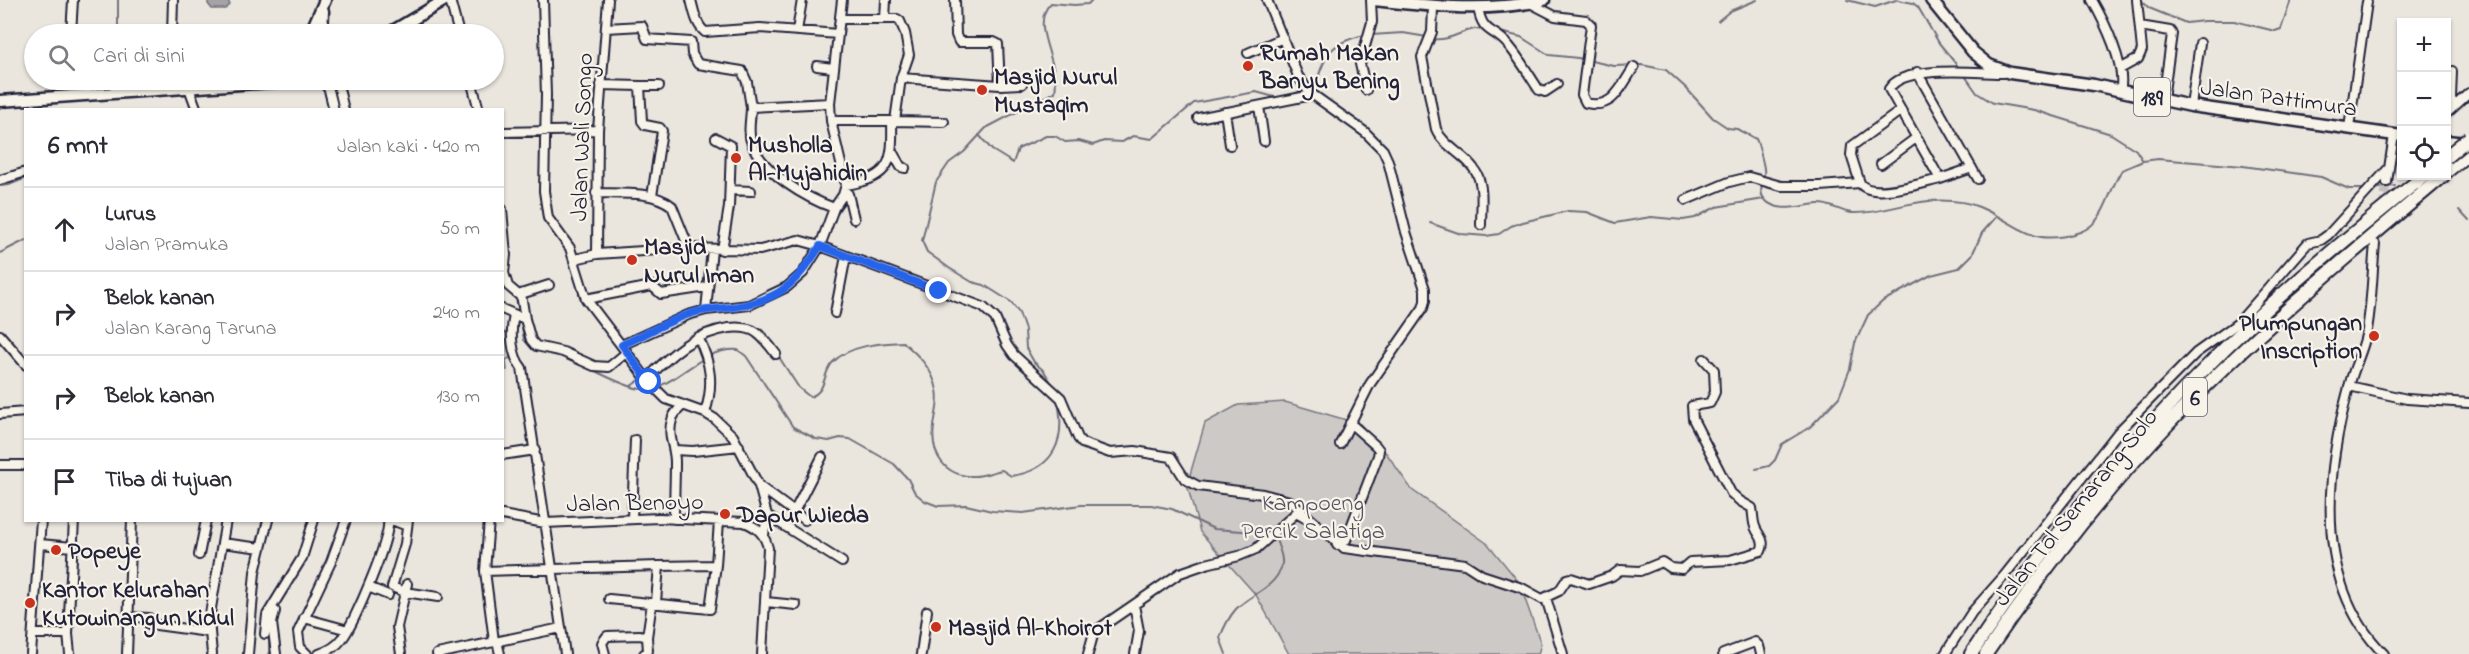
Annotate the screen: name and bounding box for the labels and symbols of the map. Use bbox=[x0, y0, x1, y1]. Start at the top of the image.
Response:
place label: Rumah Makan Banyu Bening bbox=[1259, 37, 1400, 101]
street label: Jalan Wali Songo bbox=[563, 52, 604, 222]
marker: Rumah Makan Banyu Bening bbox=[1241, 59, 1255, 73]
place label: Masjid Nurul Mustaqim bbox=[994, 61, 1117, 124]
street label: Jalan Pattimura bbox=[2198, 71, 2359, 128]
road number: 189 bbox=[2134, 78, 2170, 116]
marker: Masjid Nurul Mustaqim bbox=[975, 83, 989, 97]
place label: Musholla Al-Mujahidin bbox=[748, 129, 867, 192]
marker: Musholla Al-Mujahidin bbox=[729, 151, 743, 165]
place label: Masjid Nurul Iman bbox=[644, 231, 754, 294]
marker: Masjid Nurul Iman bbox=[625, 253, 639, 267]
route end bbox=[925, 277, 951, 303]
place label: Plumpungan Inscription bbox=[2239, 307, 2362, 370]
marker: Plumpungan Inscription bbox=[2367, 329, 2381, 343]
route start bbox=[635, 368, 661, 394]
road number: 6 bbox=[2183, 378, 2207, 416]
street label: Jalan Tol Semarang–Solo bbox=[1986, 402, 2168, 615]
street label: Jalan Benoyo bbox=[566, 486, 704, 524]
park label: Kampoeng Percik Salatiga bbox=[1241, 487, 1385, 550]
place label: Dapur Wieda bbox=[736, 499, 869, 534]
marker: Dapur Wieda bbox=[718, 507, 732, 521]
place label: Popeye bbox=[68, 535, 142, 571]
marker: Popeye bbox=[49, 543, 63, 557]
place label: Kantor Kelurahan Kutowinangun Kidul bbox=[42, 574, 234, 638]
marker: Kantor Kelurahan Kutowinangun Kidul bbox=[23, 596, 37, 610]
place label: Masjid Al-Khoirot bbox=[948, 612, 1113, 647]
marker: Masjid Al-Khoirot bbox=[929, 620, 943, 634]

